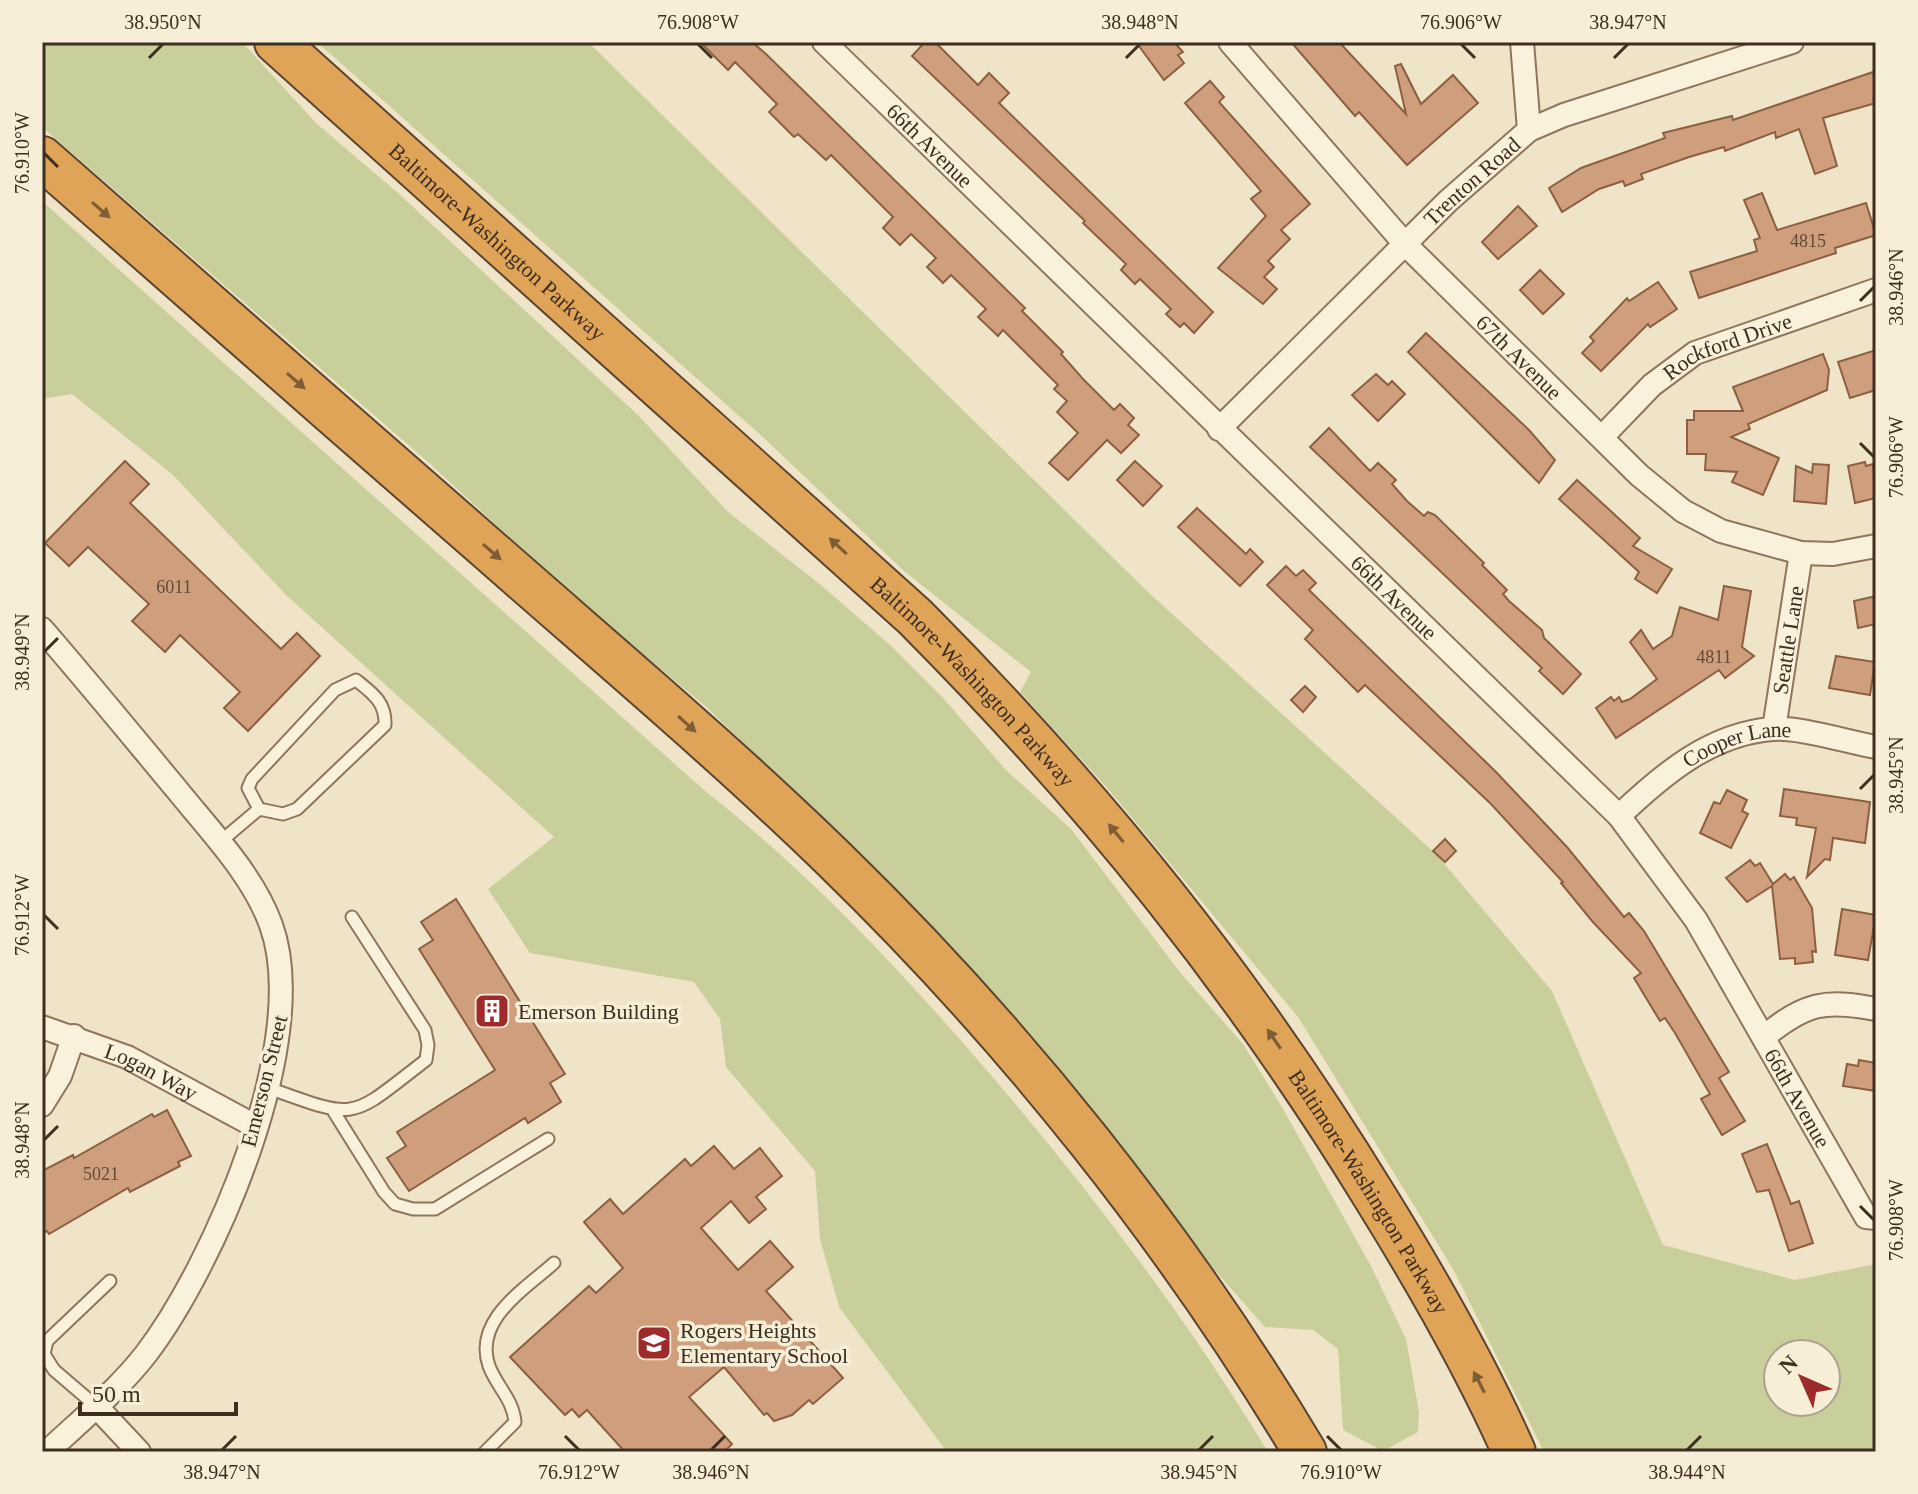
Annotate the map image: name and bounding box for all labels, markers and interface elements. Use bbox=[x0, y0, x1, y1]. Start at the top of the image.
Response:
text: 38.950°N bbox=[124, 11, 202, 33]
text: 76.908°W bbox=[657, 11, 739, 33]
text: 38.948°N bbox=[1101, 11, 1179, 33]
text: 76.906°W bbox=[1420, 11, 1502, 33]
text: 38.947°N bbox=[1589, 11, 1667, 33]
street label: 66th Avenue bbox=[882, 98, 978, 193]
text: 76.910°W bbox=[11, 112, 33, 194]
street label: Trenton Road bbox=[1418, 131, 1525, 231]
street label: Baltimore-Washington Parkway bbox=[384, 138, 611, 345]
one-way arrow bbox=[90, 201, 110, 218]
house number: 4815 bbox=[1790, 231, 1826, 251]
text: 38.946°N bbox=[1885, 248, 1907, 326]
street label: Rockford Drive bbox=[1658, 308, 1795, 385]
street label: 67th Avenue bbox=[1471, 309, 1567, 405]
one-way arrow bbox=[286, 372, 306, 389]
text: 76.906°W bbox=[1885, 416, 1907, 498]
one-way arrow bbox=[829, 537, 848, 555]
one-way arrow bbox=[482, 543, 501, 561]
street label: 66th Avenue bbox=[1346, 550, 1443, 645]
street label: Baltimore-Washington Parkway bbox=[866, 571, 1080, 792]
house number: 6011 bbox=[156, 577, 192, 597]
street label: Seattle Lane bbox=[1767, 584, 1808, 696]
text: 38.949°N bbox=[11, 613, 33, 691]
house number: 4811 bbox=[1696, 647, 1732, 667]
one-way arrow bbox=[677, 715, 697, 732]
street label: Cooper Lane bbox=[1677, 716, 1792, 772]
text: 38.945°N bbox=[1885, 736, 1907, 814]
one-way arrow bbox=[1108, 823, 1125, 843]
text: 76.912°W bbox=[11, 874, 33, 956]
building icon: Emerson Building bbox=[473, 992, 511, 1030]
place label: Emerson Building bbox=[518, 999, 679, 1024]
street label: Emerson Street bbox=[236, 1012, 292, 1150]
one-way arrow bbox=[1266, 1029, 1281, 1050]
street label: Logan Way bbox=[101, 1038, 202, 1105]
street label: 66th Avenue bbox=[1760, 1044, 1836, 1152]
street label: Baltimore-Washington Parkway bbox=[1284, 1065, 1454, 1318]
text: 38.948°N bbox=[11, 1101, 33, 1179]
house number: 5021 bbox=[83, 1164, 119, 1184]
text: 76.908°W bbox=[1885, 1179, 1907, 1261]
place label: Rogers Heights Elementary School bbox=[680, 1318, 848, 1368]
school or university icon: Rogers Heights Elementary School bbox=[635, 1324, 673, 1362]
north arrow bbox=[1762, 1338, 1842, 1418]
text: N bbox=[1774, 1350, 1803, 1379]
scale bar bbox=[80, 1366, 236, 1416]
one-way arrow bbox=[1472, 1371, 1486, 1394]
text: 50 m bbox=[92, 1381, 141, 1407]
text: 38.947°N bbox=[183, 1461, 261, 1483]
text: 76.912°W bbox=[538, 1461, 620, 1483]
text: 38.946°N bbox=[672, 1461, 750, 1483]
text: 38.945°N bbox=[1160, 1461, 1238, 1483]
text: 76.910°W bbox=[1300, 1461, 1382, 1483]
text: 38.944°N bbox=[1648, 1461, 1726, 1483]

